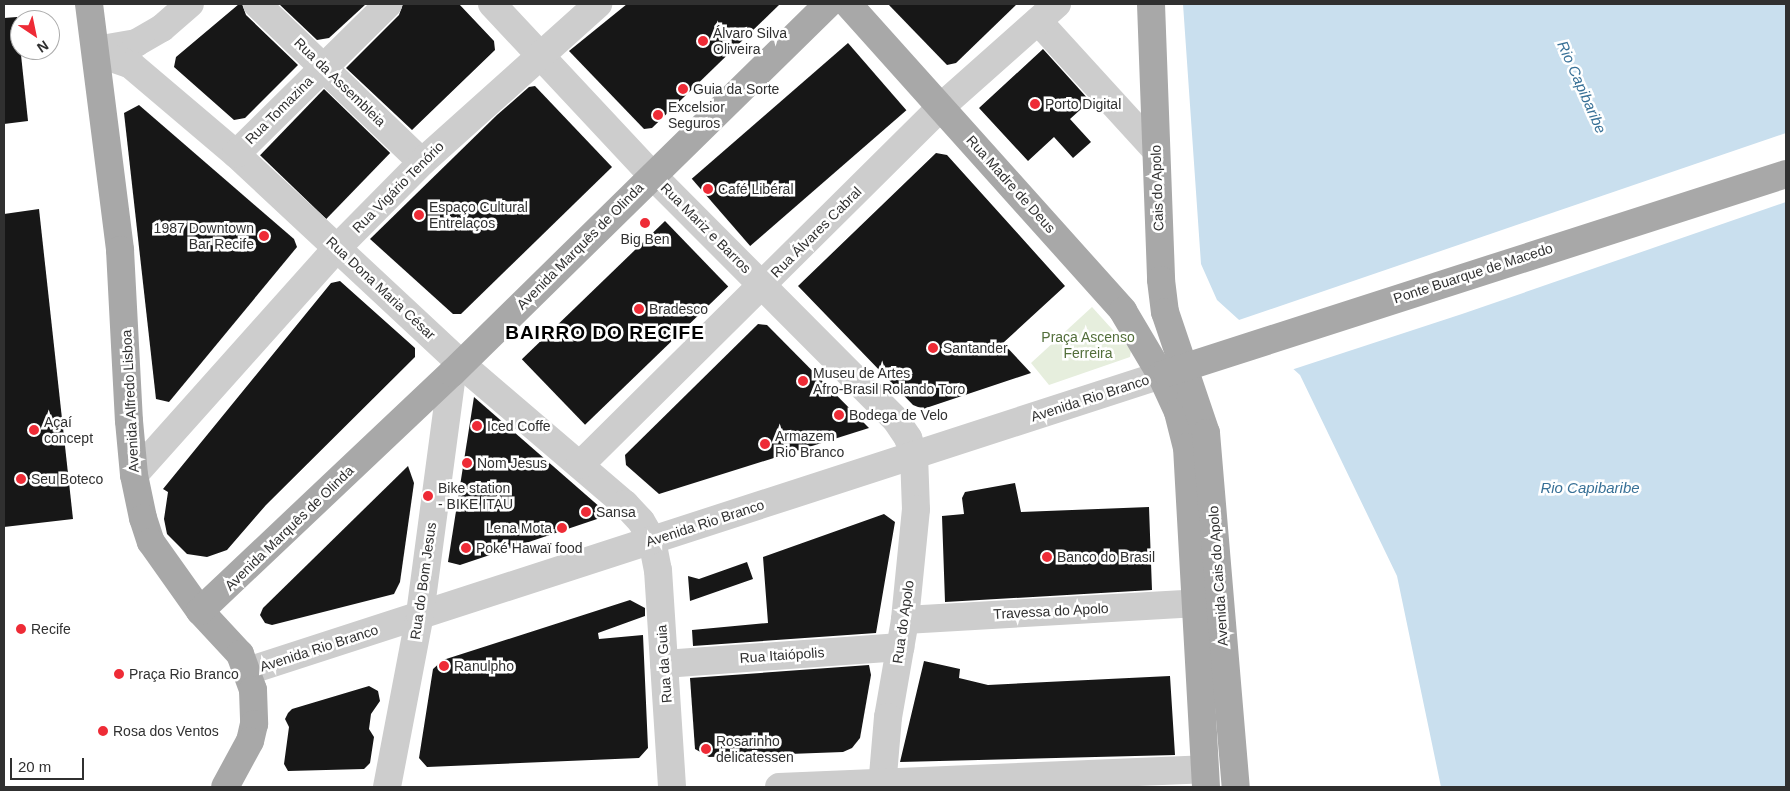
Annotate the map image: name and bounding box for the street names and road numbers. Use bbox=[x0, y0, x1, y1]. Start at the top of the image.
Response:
street label: Rua da Assembleia bbox=[291, 34, 389, 130]
street label: Rua Tomazina bbox=[241, 72, 317, 148]
street label: Rua Madre de Deus bbox=[963, 132, 1059, 236]
street label: Rua Vigário Tenório bbox=[349, 138, 447, 236]
street label: Cais do Apolo bbox=[1147, 144, 1167, 232]
street label: Avenida Marquês de Olinda bbox=[513, 179, 647, 313]
street label: Rua Mariz e Barros bbox=[657, 179, 755, 277]
street label: Rua Álvares Cabral bbox=[767, 183, 865, 281]
street label: Rua Dona Maria César bbox=[323, 233, 439, 343]
street label: Ponte Buarque de Macedo bbox=[1391, 239, 1555, 307]
street label: Avenida Alfredo Lisboa bbox=[118, 329, 142, 473]
street label: Avenida Rio Branco bbox=[1029, 371, 1151, 425]
street label: Avenida Marquês de Olinda bbox=[221, 462, 357, 594]
street label: Avenida Rio Branco bbox=[644, 496, 766, 550]
street label: Avenida Cais do Apolo bbox=[1205, 505, 1231, 647]
street label: Rua do Bom Jesus bbox=[406, 521, 440, 641]
street label: Rua do Apolo bbox=[889, 579, 917, 665]
street label: Travessa do Apolo bbox=[993, 600, 1109, 622]
street label: Avenida Rio Branco bbox=[258, 621, 380, 675]
street label: Rua da Guia bbox=[653, 624, 675, 704]
street label: Rua Itaiópolis bbox=[739, 644, 825, 666]

